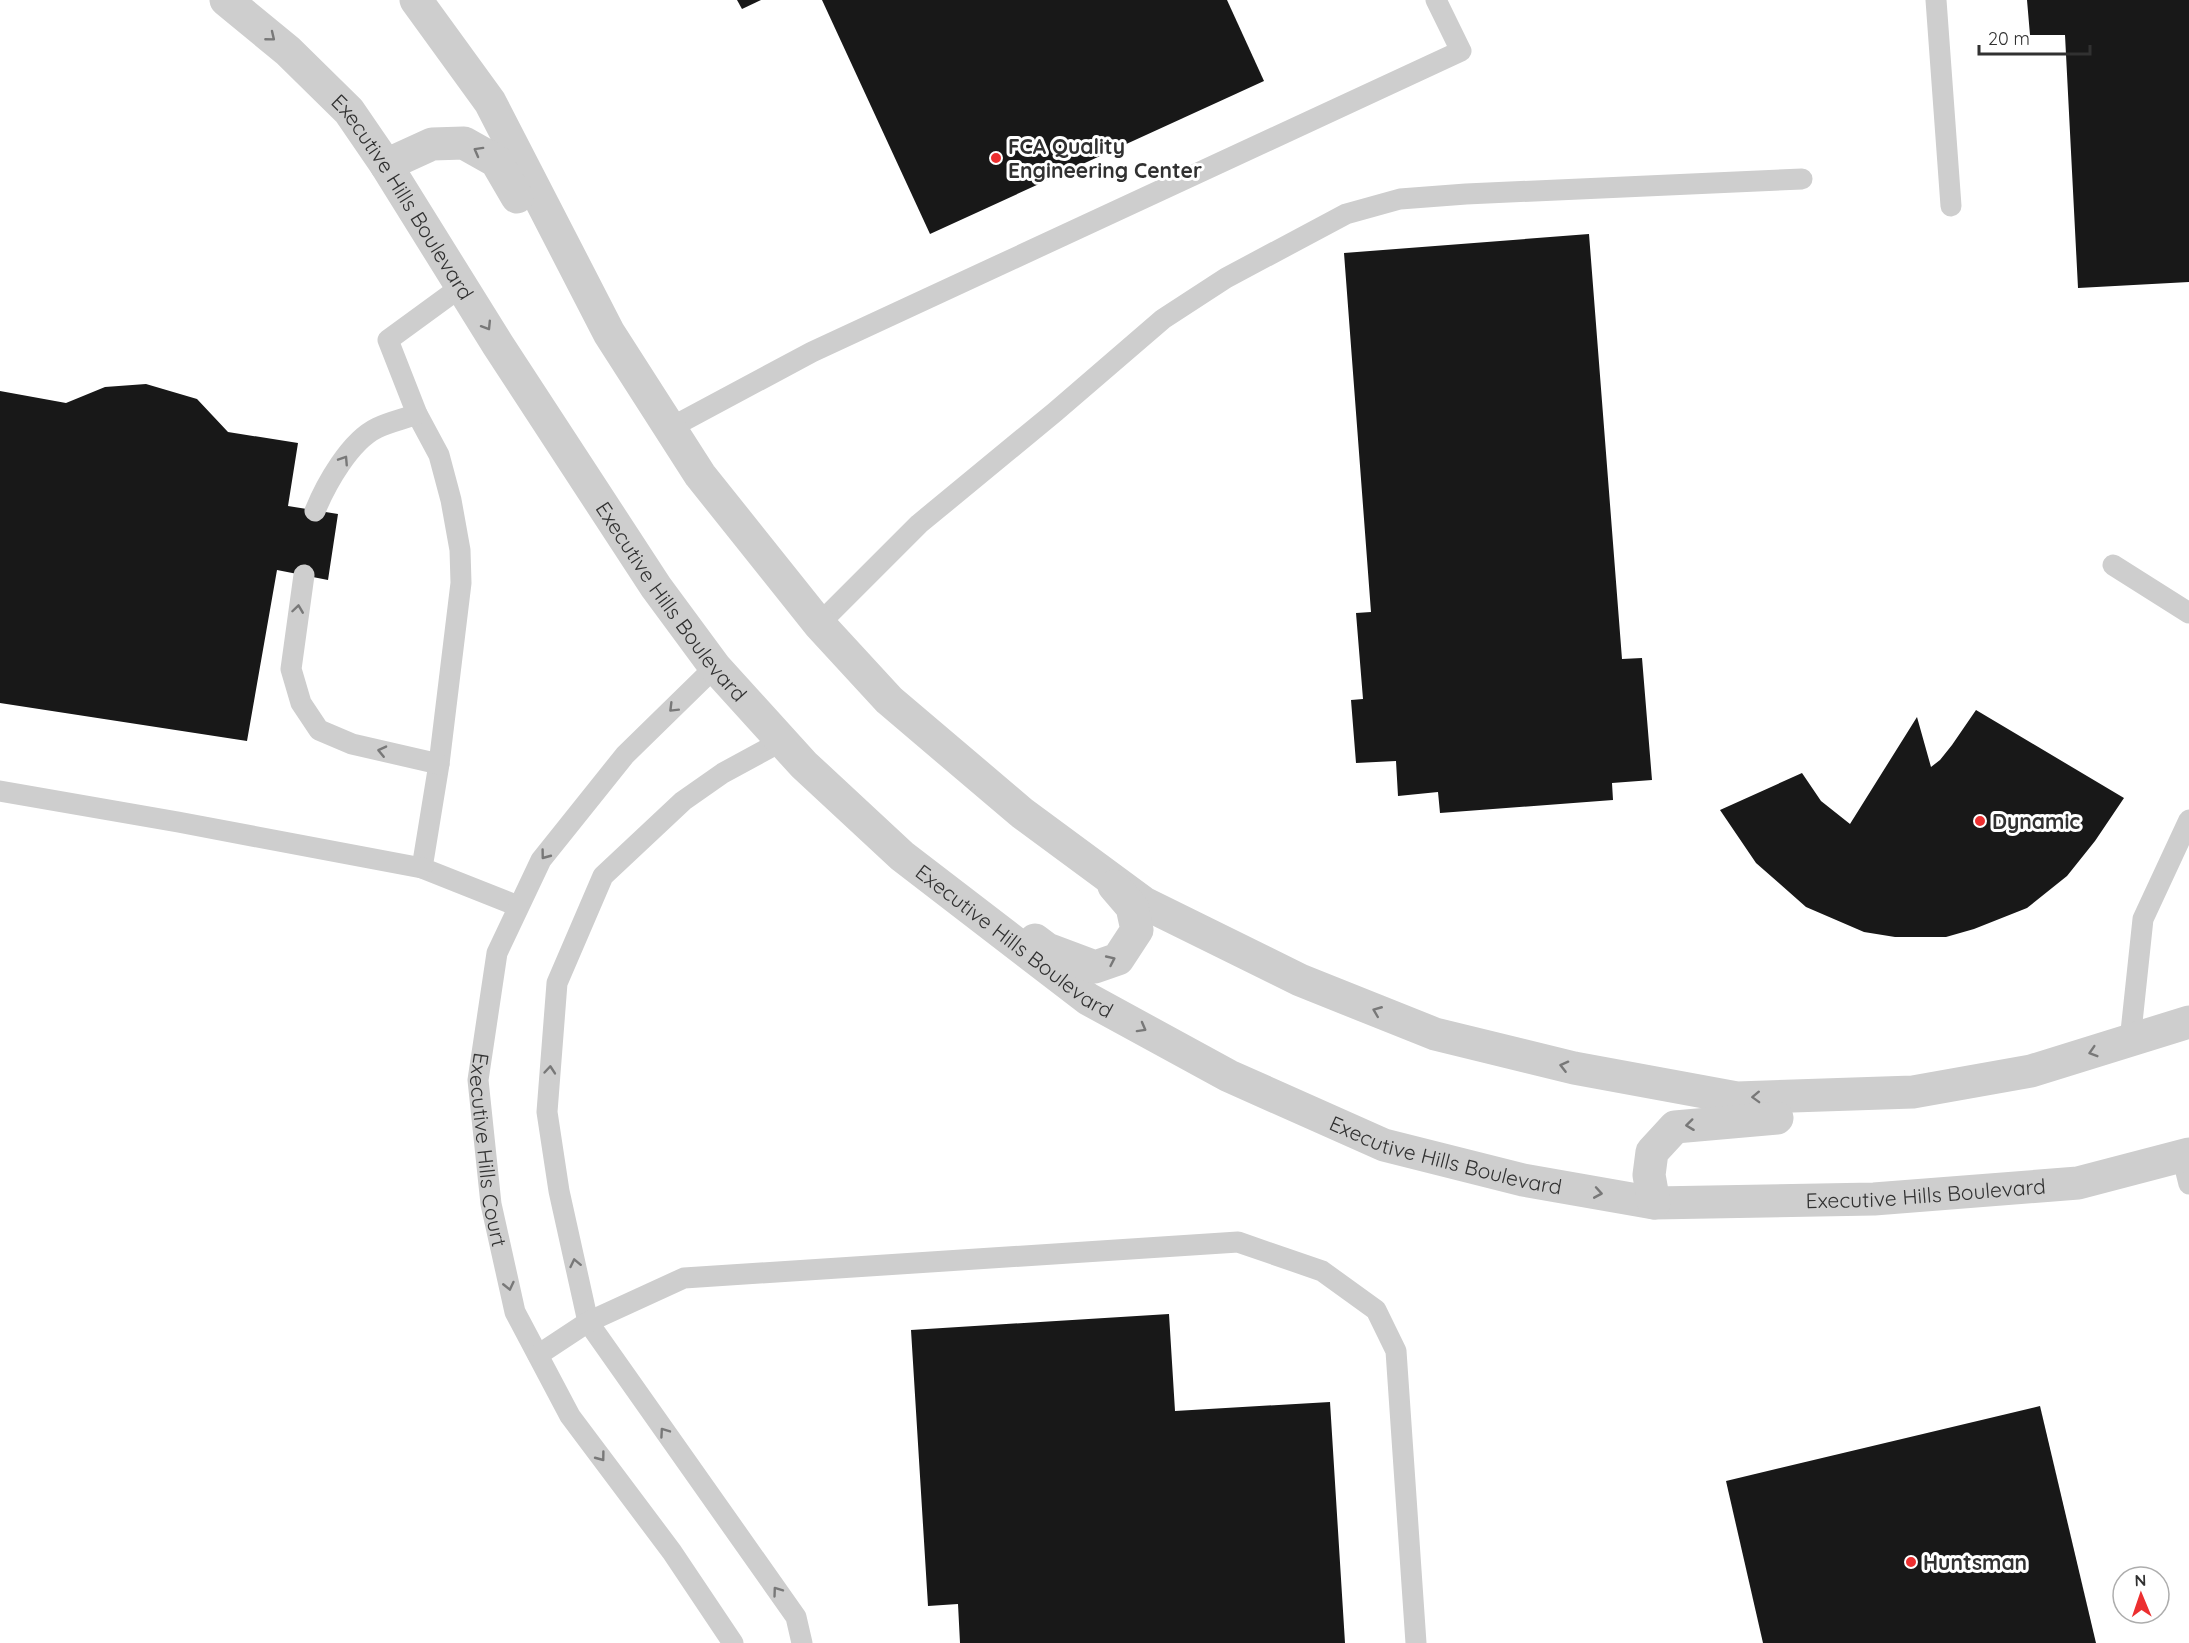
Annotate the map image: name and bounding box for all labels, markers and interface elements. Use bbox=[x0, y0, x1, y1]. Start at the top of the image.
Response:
scale bar bbox=[1979, 18, 2090, 56]
text: 20 m bbox=[1988, 27, 2030, 50]
one-way arrow bbox=[264, 30, 275, 41]
street label: Executive Hills Boulevard bbox=[326, 88, 479, 304]
place label: FCA Quality Engineering Center bbox=[1008, 133, 1202, 183]
one-way arrow bbox=[474, 147, 484, 158]
marker: FCA Quality Engineering Center bbox=[989, 151, 1003, 165]
one-way arrow bbox=[479, 320, 491, 330]
one-way arrow bbox=[337, 456, 348, 467]
street label: Executive Hills Boulevard bbox=[591, 496, 753, 707]
one-way arrow bbox=[292, 604, 304, 614]
one-way arrow bbox=[669, 701, 680, 711]
one-way arrow bbox=[377, 745, 387, 758]
place label: Dynamic bbox=[1992, 808, 2080, 834]
marker: Dynamic bbox=[1973, 814, 1987, 828]
one-way arrow bbox=[542, 848, 553, 859]
street label: Executive Hills Boulevard bbox=[911, 858, 1118, 1023]
one-way arrow bbox=[1104, 956, 1115, 968]
one-way arrow bbox=[1372, 1006, 1383, 1018]
one-way arrow bbox=[1135, 1021, 1146, 1032]
one-way arrow bbox=[2088, 1045, 2099, 1057]
street label: Executive Hills Court bbox=[465, 1051, 513, 1249]
one-way arrow bbox=[1559, 1060, 1569, 1073]
one-way arrow bbox=[543, 1066, 556, 1075]
one-way arrow bbox=[1751, 1091, 1760, 1104]
street label: Executive Hills Boulevard bbox=[1326, 1110, 1564, 1200]
one-way arrow bbox=[1686, 1119, 1695, 1131]
street label: Executive Hills Boulevard bbox=[1805, 1173, 2047, 1213]
one-way arrow bbox=[1593, 1186, 1603, 1199]
one-way arrow bbox=[569, 1258, 582, 1268]
one-way arrow bbox=[502, 1281, 515, 1291]
one-way arrow bbox=[660, 1428, 671, 1439]
one-way arrow bbox=[594, 1450, 605, 1461]
place label: Huntsman bbox=[1923, 1549, 2027, 1575]
marker: Huntsman bbox=[1904, 1555, 1918, 1569]
north arrow bbox=[2111, 1565, 2171, 1625]
text: N bbox=[2134, 1570, 2147, 1590]
one-way arrow bbox=[773, 1587, 784, 1598]

